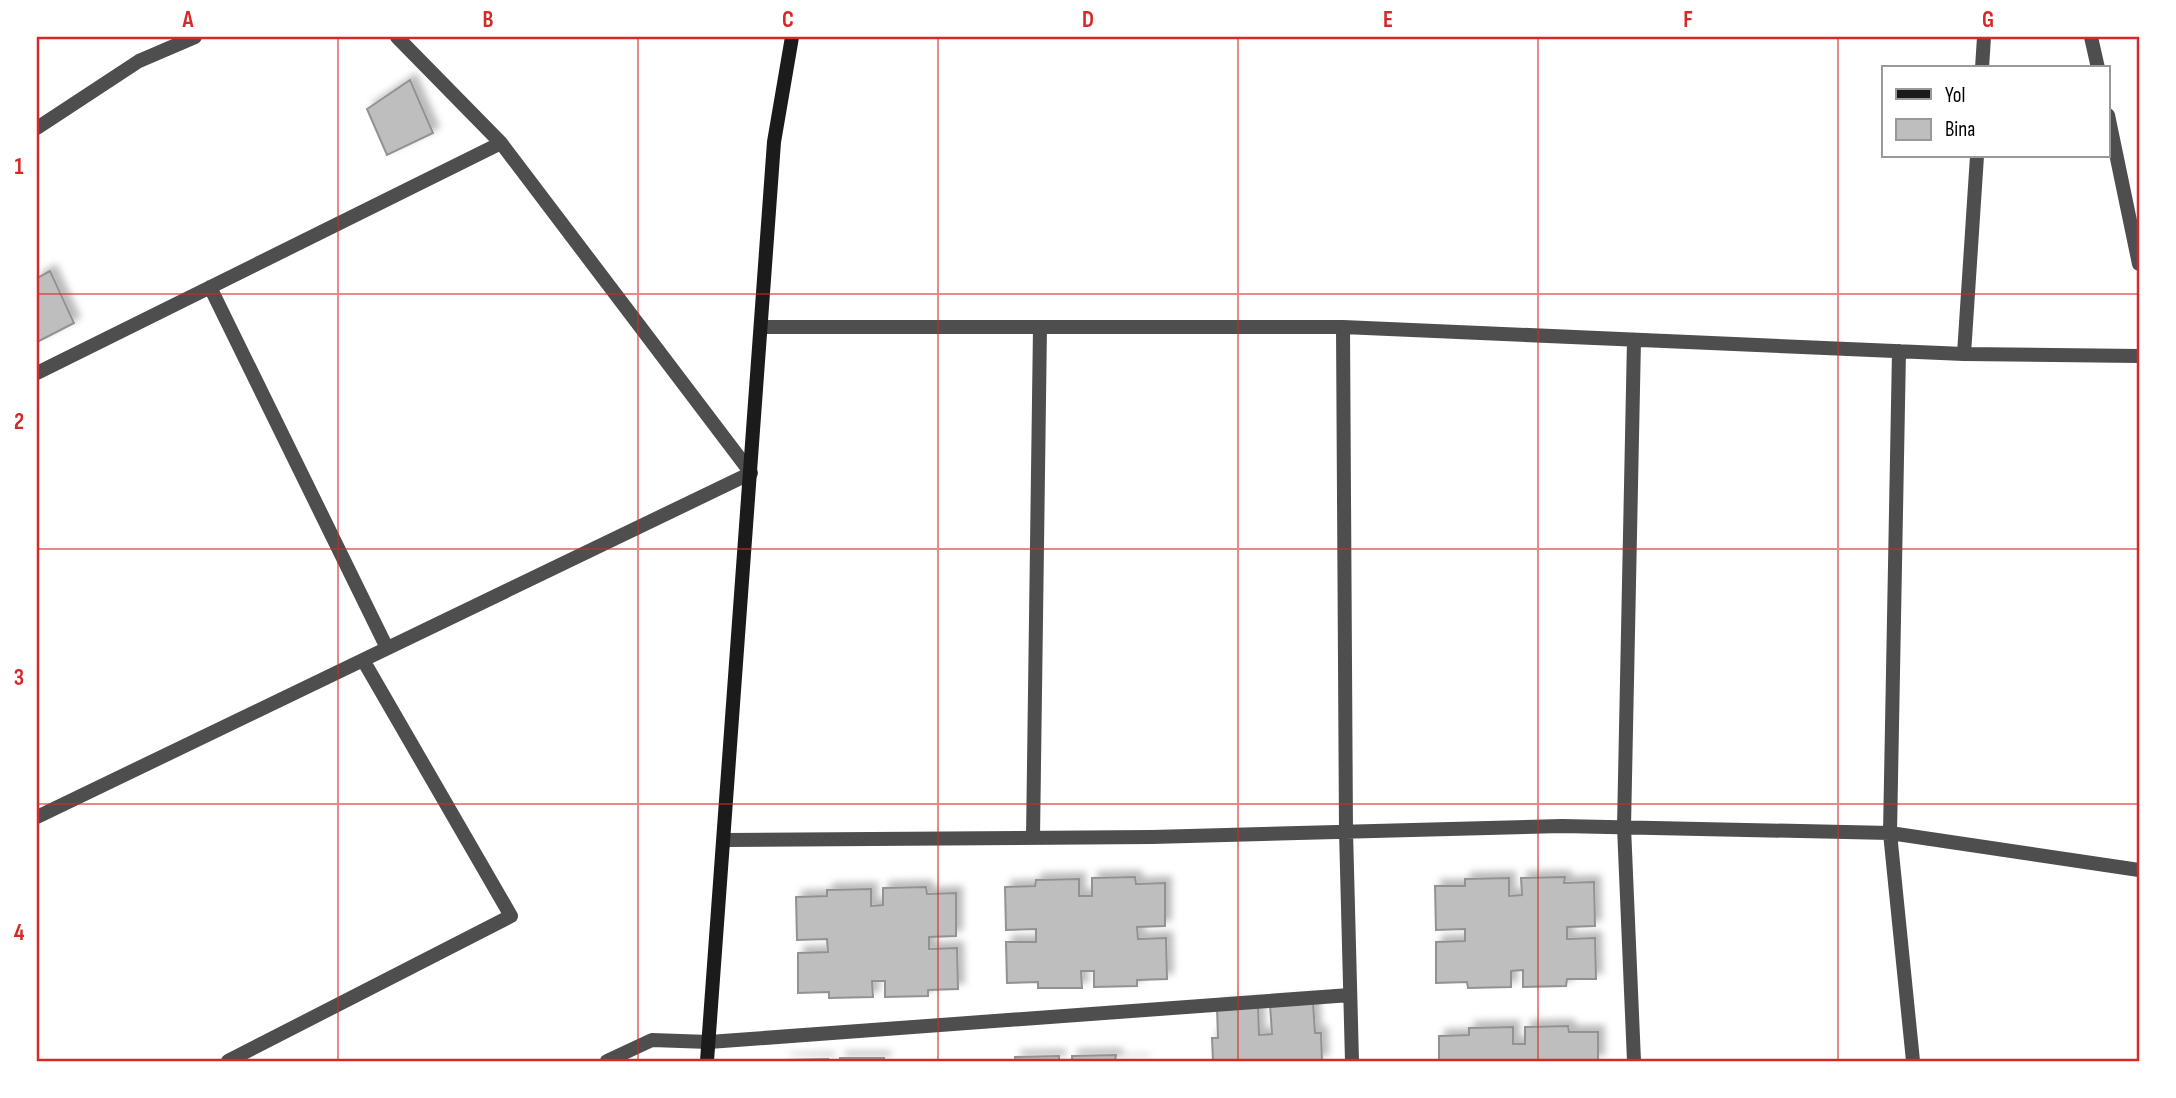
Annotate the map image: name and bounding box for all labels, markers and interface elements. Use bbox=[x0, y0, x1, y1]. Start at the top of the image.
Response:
text: A bbox=[182, 6, 195, 34]
text: B bbox=[483, 6, 494, 34]
text: C bbox=[782, 6, 794, 34]
text: D bbox=[1082, 6, 1094, 34]
text: E bbox=[1383, 6, 1393, 34]
text: F bbox=[1683, 6, 1693, 34]
text: G bbox=[1982, 6, 1994, 34]
legend bbox=[1882, 66, 2110, 158]
text: Yol bbox=[1945, 83, 1965, 108]
text: Bina bbox=[1945, 117, 1975, 142]
text: 1 bbox=[14, 153, 24, 181]
text: 2 bbox=[14, 408, 24, 436]
text: 3 bbox=[14, 664, 24, 692]
text: 4 bbox=[14, 919, 25, 947]

